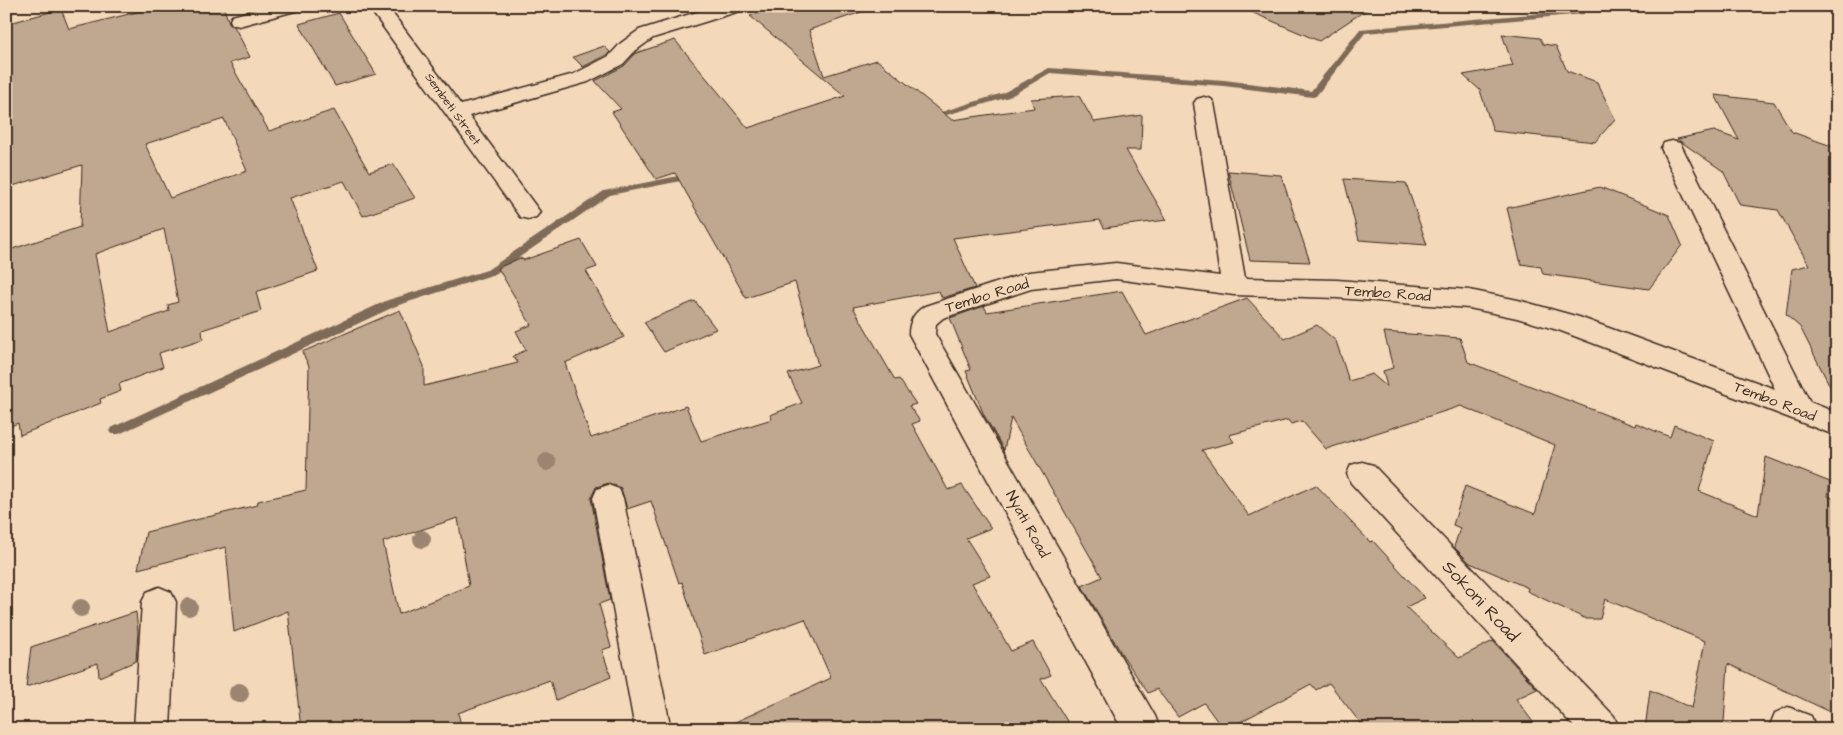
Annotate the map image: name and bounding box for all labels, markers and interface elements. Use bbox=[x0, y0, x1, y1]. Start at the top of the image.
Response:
street label: Sembeti Street bbox=[421, 70, 485, 149]
street label: Tembo Road bbox=[943, 273, 1032, 318]
street label: Tembo Road bbox=[1344, 280, 1432, 307]
street label: Tembo Road bbox=[1731, 376, 1819, 427]
street label: Nyati Road bbox=[1000, 487, 1055, 562]
street label: Sokoni Road bbox=[1436, 555, 1525, 648]

